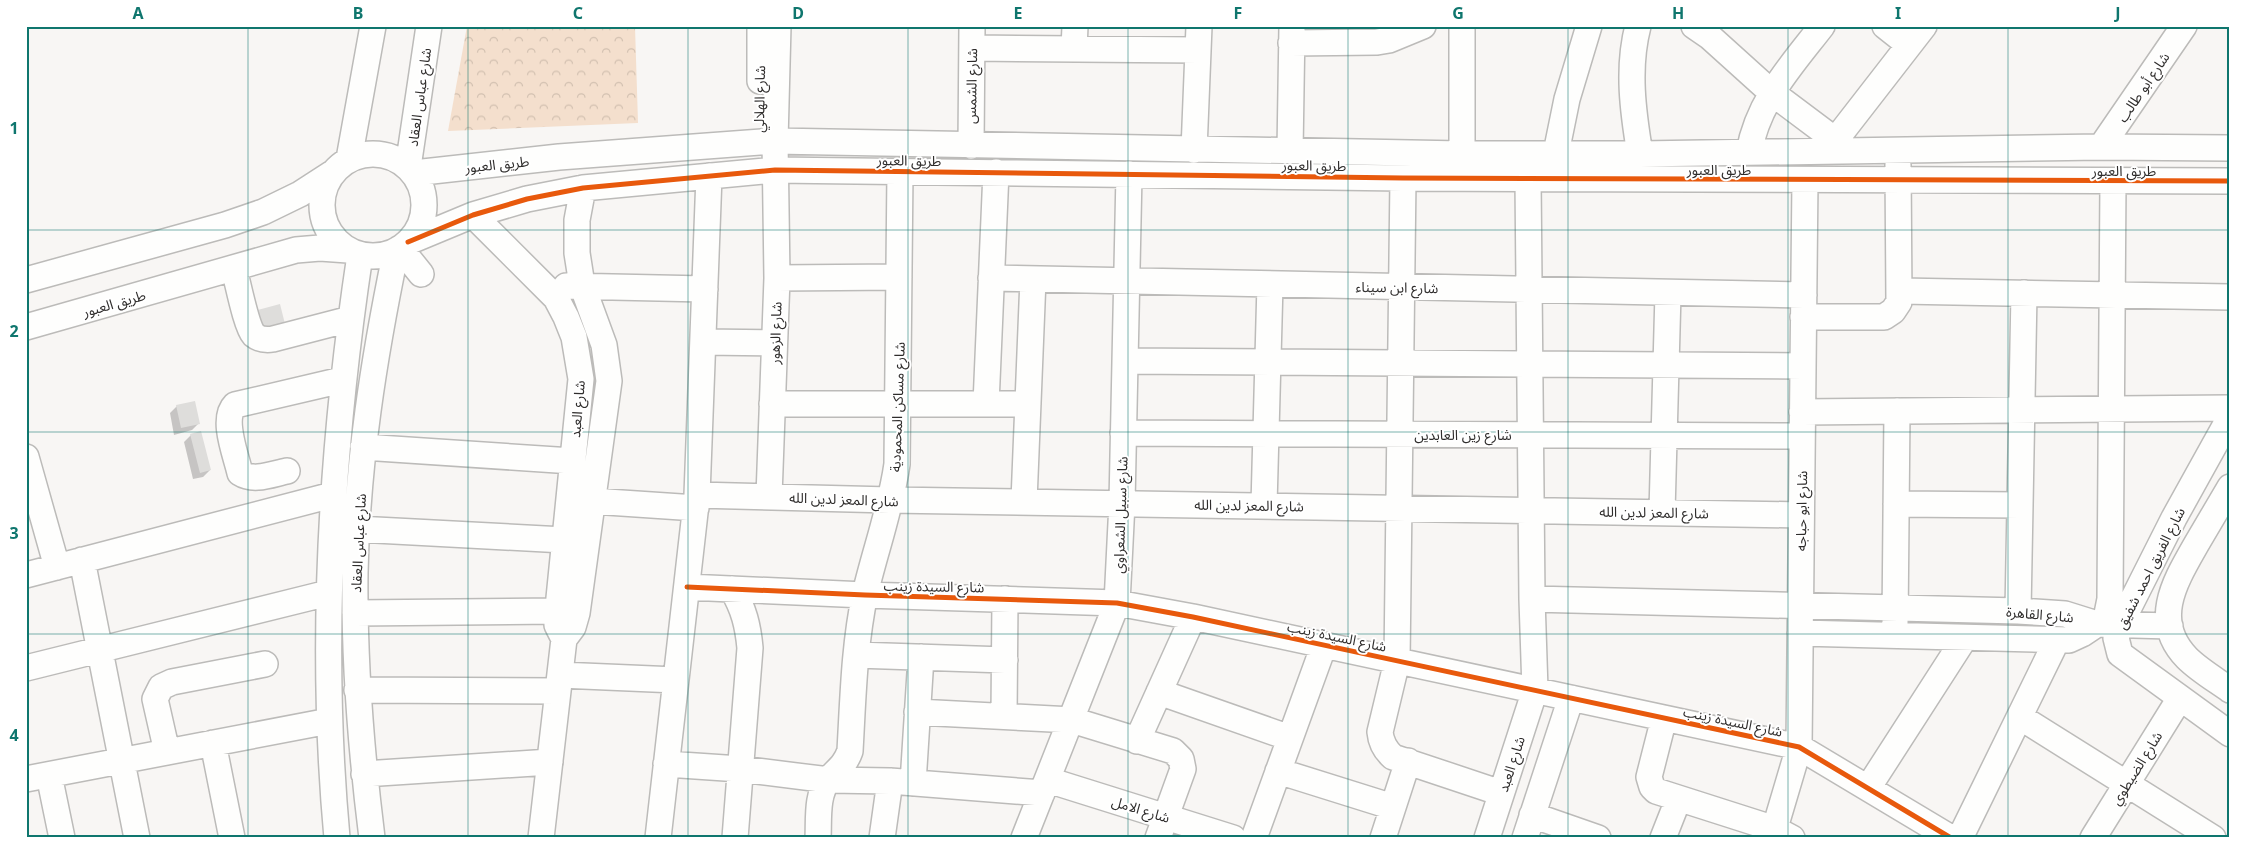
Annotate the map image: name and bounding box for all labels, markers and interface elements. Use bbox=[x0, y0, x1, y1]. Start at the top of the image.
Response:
text: A bbox=[132, 2, 144, 24]
text: B bbox=[353, 2, 363, 24]
text: C bbox=[573, 2, 583, 24]
text: D bbox=[792, 2, 804, 24]
text: E bbox=[1014, 2, 1023, 24]
text: F bbox=[1234, 2, 1242, 24]
text: G bbox=[1452, 2, 1464, 24]
text: H bbox=[1672, 2, 1684, 24]
text: I bbox=[1895, 2, 1901, 24]
text: J bbox=[2113, 2, 2121, 24]
street label: شارع عباس العقاد bbox=[403, 46, 437, 148]
street label: شارع الشمس bbox=[961, 48, 983, 124]
street label: شارع أبو طالب bbox=[2113, 48, 2175, 127]
street label: شارع الهلالي bbox=[749, 65, 771, 133]
text: 1 bbox=[9, 117, 19, 139]
street label: طريق العبور bbox=[876, 150, 941, 171]
street label: طريق العبور bbox=[463, 151, 530, 178]
street label: طريق العبور bbox=[1281, 155, 1346, 176]
street label: طريق العبور bbox=[1686, 160, 1751, 180]
street label: طريق العبور bbox=[2091, 161, 2156, 181]
street label: شارع ابن سيناء bbox=[1355, 277, 1439, 299]
street label: طريق العبور bbox=[79, 285, 148, 322]
street label: شارع الزهور bbox=[764, 301, 788, 366]
text: 2 bbox=[9, 320, 19, 342]
street label: شارع مساكن المحمودية bbox=[885, 342, 911, 472]
street label: شارع العبد bbox=[565, 380, 591, 439]
street label: شارع زين العابدين bbox=[1414, 425, 1512, 446]
street label: شارع سبيل الشعراوي bbox=[1108, 456, 1134, 574]
street label: شارع ابو حباجه bbox=[1791, 471, 1813, 551]
street label: شارع المعز لدين الله bbox=[789, 488, 899, 512]
street label: شارع عباس العقاد bbox=[346, 493, 372, 593]
street label: شارع المعز لدين الله bbox=[1194, 495, 1304, 517]
street label: شارع المعز لدين الله bbox=[1599, 502, 1709, 524]
street label: شارع الفريق احمد شفيق bbox=[2111, 504, 2191, 633]
text: 3 bbox=[9, 522, 19, 544]
street label: شارع السيدة زينب bbox=[883, 576, 985, 598]
street label: شارع القاهرة bbox=[2005, 602, 2075, 628]
street label: شارع السيدة زينب bbox=[1285, 616, 1388, 658]
street label: شارع السيدة زينب bbox=[1681, 701, 1784, 743]
text: 4 bbox=[9, 724, 19, 746]
street label: شارع الضيطوي bbox=[2106, 727, 2168, 810]
street label: شارع العبد bbox=[1493, 734, 1531, 795]
street label: شارع الامل bbox=[1109, 791, 1172, 829]

